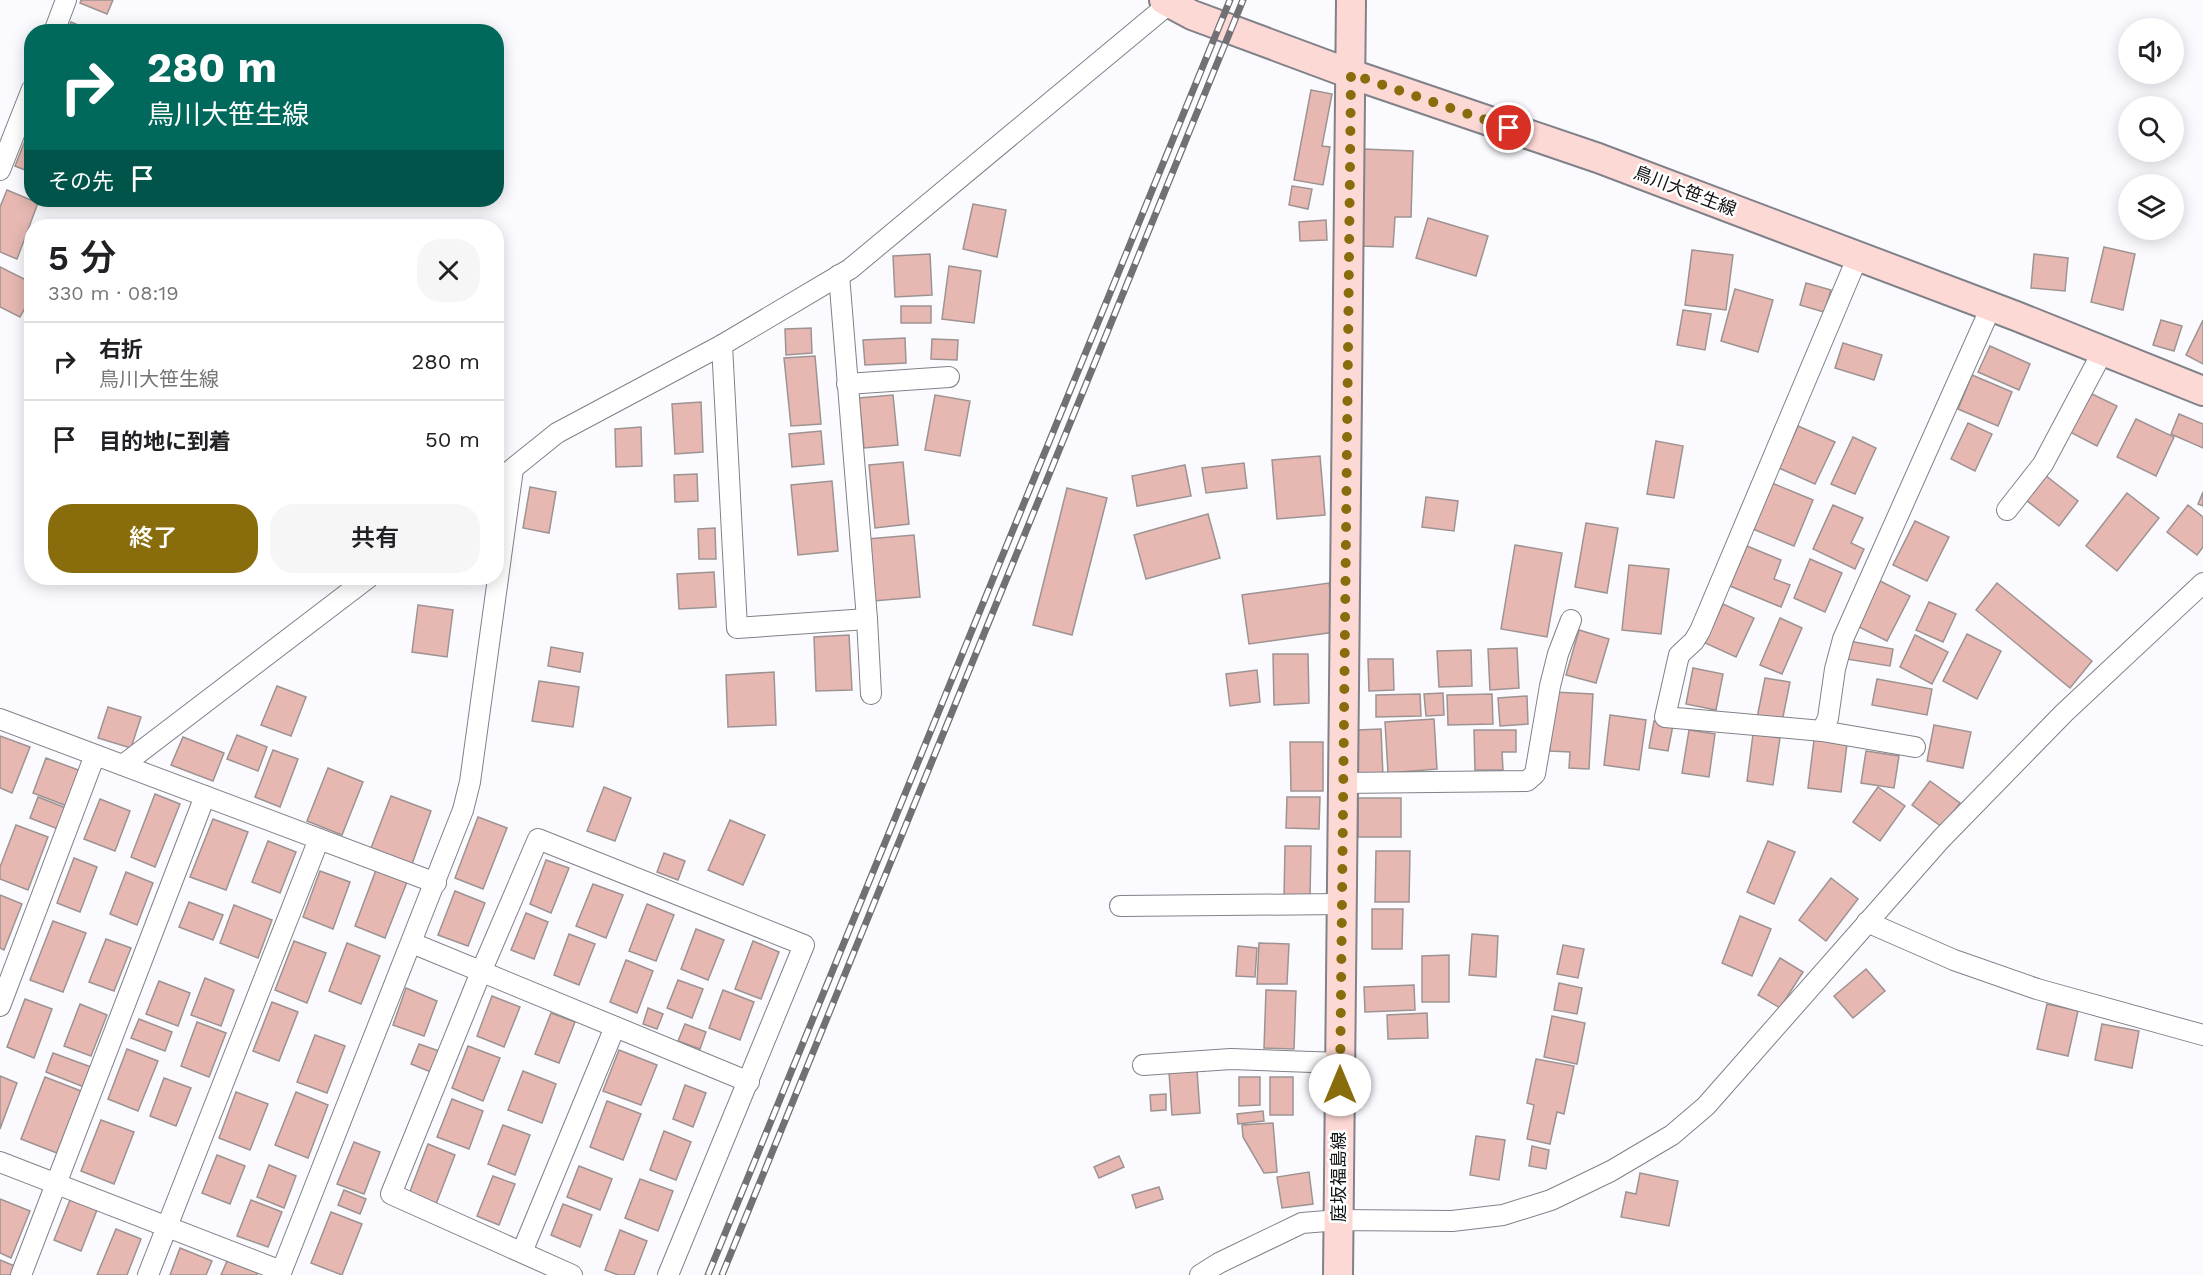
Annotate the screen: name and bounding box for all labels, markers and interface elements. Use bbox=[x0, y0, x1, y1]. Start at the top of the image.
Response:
map controls bbox=[2118, 18, 2184, 240]
button: sound bbox=[2118, 18, 2184, 84]
text: 280 m bbox=[147, 43, 277, 92]
icon: right bbox=[48, 48, 126, 126]
button: search bbox=[2118, 96, 2184, 162]
text: 鳥川大笹生線 bbox=[147, 99, 309, 131]
pin bbox=[1483, 102, 1534, 153]
icon: arrive bbox=[1492, 111, 1525, 144]
street label: 鳥川大笹生線 bbox=[1631, 161, 1739, 220]
icon: arrive bbox=[126, 162, 159, 195]
text: その先 bbox=[48, 169, 114, 194]
button: layers bbox=[2118, 174, 2184, 240]
text: 5 分 bbox=[48, 237, 116, 279]
button: close bbox=[417, 239, 480, 302]
text: 330 m · 08:19 bbox=[48, 281, 179, 305]
text: 右折 bbox=[99, 337, 143, 362]
icon: right bbox=[48, 345, 81, 378]
text: 280 m bbox=[411, 349, 480, 374]
text: 鳥川大笹生線 bbox=[99, 367, 219, 391]
icon: arrive bbox=[48, 423, 81, 456]
text: 50 m bbox=[425, 427, 480, 452]
text: 目的地に到着 bbox=[99, 429, 231, 454]
button: 終了 bbox=[48, 504, 258, 573]
button: 共有 bbox=[270, 504, 480, 573]
position arrow bbox=[1308, 1053, 1372, 1117]
street label: 庭坂福島線 bbox=[1328, 1132, 1349, 1222]

